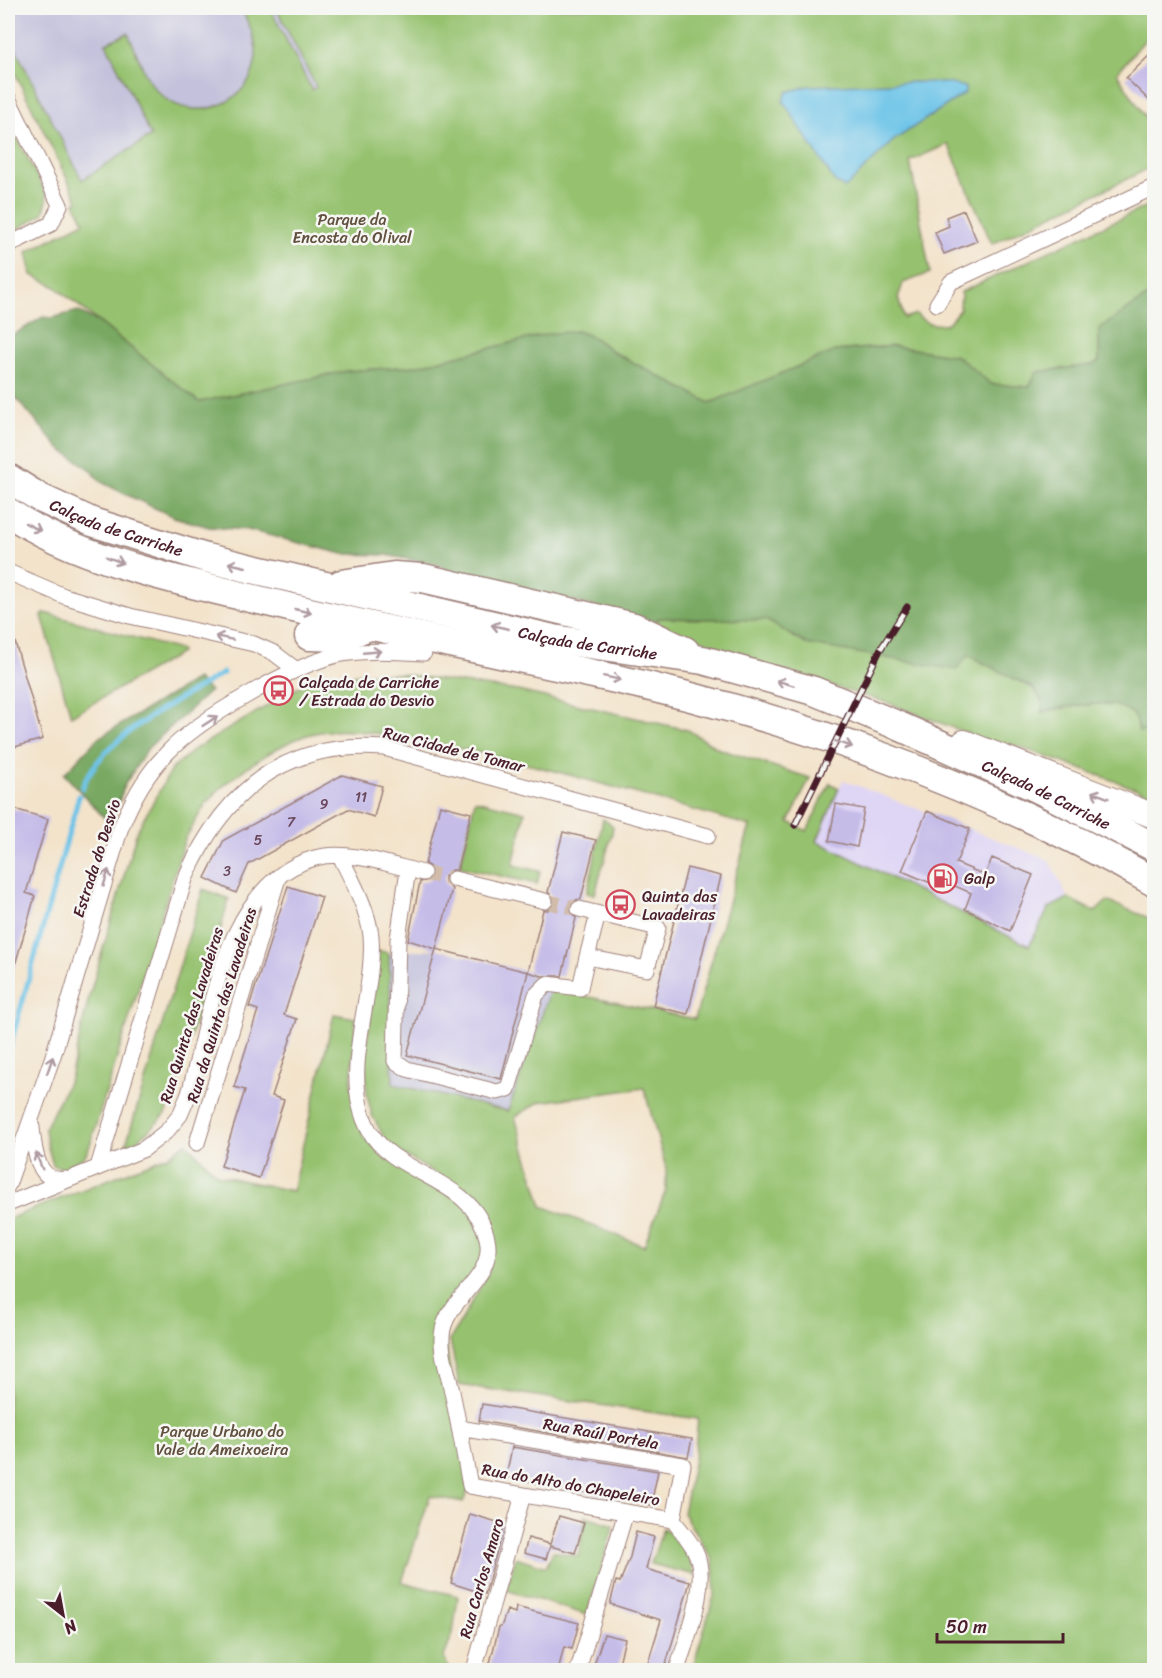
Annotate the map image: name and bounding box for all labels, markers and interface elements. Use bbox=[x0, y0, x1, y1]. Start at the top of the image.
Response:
park label: Parque da Encosta do Olival bbox=[292, 205, 412, 252]
street label: Calçada de Carriche bbox=[45, 490, 187, 565]
one-way arrow bbox=[24, 521, 42, 533]
one-way arrow bbox=[105, 556, 123, 567]
one-way arrow bbox=[228, 559, 247, 571]
one-way arrow bbox=[293, 605, 312, 617]
street label: Calçada de Carriche bbox=[515, 617, 659, 668]
one-way arrow bbox=[491, 621, 510, 632]
one-way arrow bbox=[214, 632, 233, 644]
one-way arrow bbox=[362, 646, 382, 657]
place label: Calçada de Carriche / Estrada do Desvio bbox=[299, 668, 439, 715]
one-way arrow bbox=[602, 673, 621, 684]
bus stop icon: Calçada de Carriche / Estrada do Desvio bbox=[262, 675, 294, 707]
one-way arrow bbox=[776, 677, 795, 688]
one-way arrow bbox=[201, 714, 218, 726]
street label: Rua Cidade de Tomar bbox=[380, 718, 529, 781]
one-way arrow bbox=[834, 740, 853, 751]
street label: Calçada de Carriche bbox=[977, 751, 1116, 838]
house number: 11 bbox=[355, 785, 367, 810]
one-way arrow bbox=[1091, 789, 1110, 800]
house number: 9 bbox=[320, 792, 329, 817]
street label: Estrada do Desvio bbox=[64, 795, 129, 921]
house number: 7 bbox=[287, 810, 296, 835]
house number: 5 bbox=[254, 828, 263, 853]
house number: 3 bbox=[223, 859, 231, 884]
fuel station icon: Galp bbox=[927, 862, 959, 894]
place label: Galp bbox=[964, 864, 996, 893]
one-way arrow bbox=[101, 869, 112, 888]
place label: Quinta das Lavadeiras bbox=[642, 882, 718, 929]
bus stop icon: Quinta das Lavadeiras bbox=[605, 889, 637, 921]
street label: Rua da Quinta das Lavadeiras bbox=[178, 904, 265, 1106]
street label: Rua Quinta das Lavadeiras bbox=[151, 923, 232, 1107]
one-way arrow bbox=[46, 1056, 57, 1075]
one-way arrow bbox=[33, 1153, 44, 1171]
street label: Rua Raúl Portela bbox=[541, 1409, 661, 1458]
park label: Parque Urbano do Vale da Ameixoeira bbox=[156, 1417, 288, 1464]
street label: Rua do Alto do Chapeleiro bbox=[480, 1455, 662, 1514]
street label: Rua Carlos Amaro bbox=[450, 1515, 512, 1642]
north arrow bbox=[33, 1585, 93, 1645]
scale bar bbox=[937, 1606, 1063, 1644]
text: 50 m bbox=[946, 1611, 987, 1643]
text: N bbox=[57, 1612, 84, 1643]

